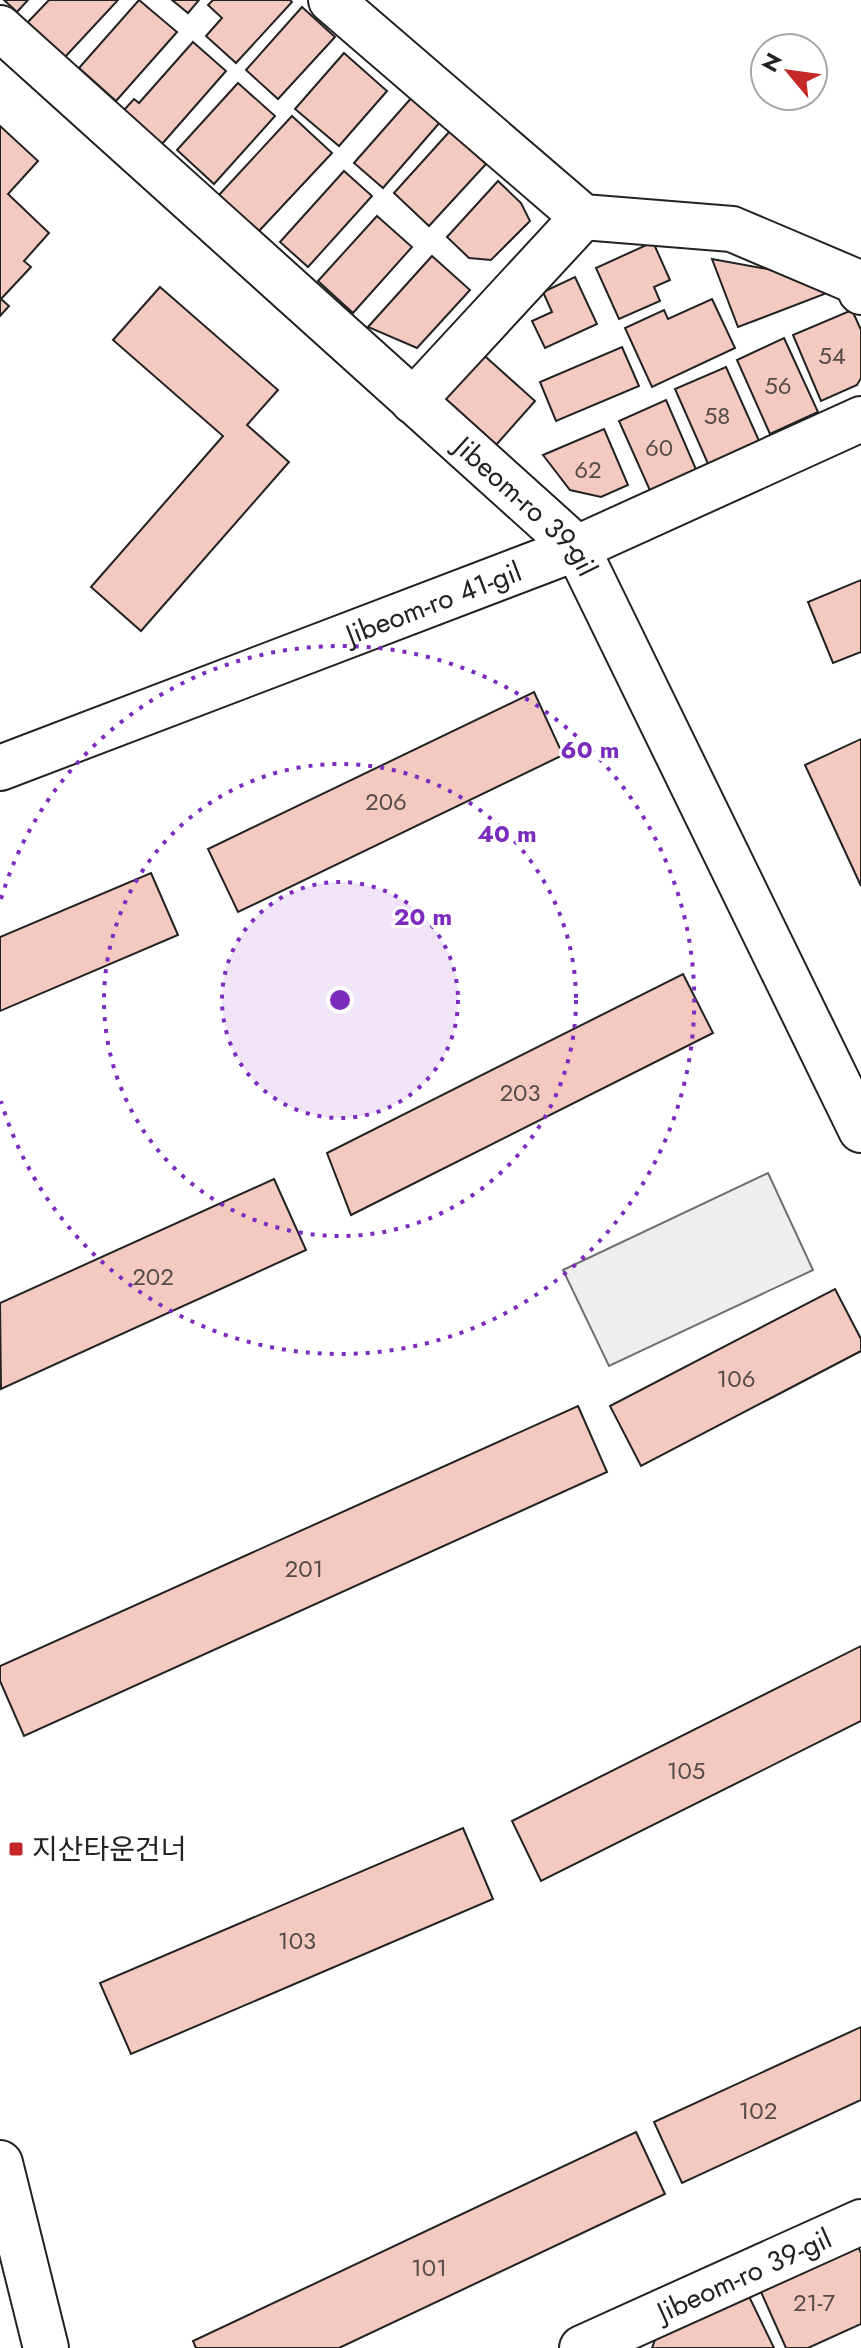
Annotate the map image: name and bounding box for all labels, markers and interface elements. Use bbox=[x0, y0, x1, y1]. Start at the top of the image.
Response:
north arrow bbox=[749, 32, 829, 112]
text: N bbox=[753, 47, 790, 78]
house number: 54 bbox=[818, 338, 846, 373]
house number: 56 bbox=[764, 368, 792, 403]
house number: 58 bbox=[704, 398, 730, 433]
street label: Jibeom-ro 39-gil bbox=[442, 424, 608, 583]
house number: 60 bbox=[645, 430, 673, 465]
house number: 62 bbox=[574, 452, 602, 487]
street label: Jibeom-ro 41-gil bbox=[336, 551, 527, 657]
text: 60 m bbox=[561, 732, 619, 767]
house number: 206 bbox=[365, 784, 407, 819]
text: 40 m bbox=[477, 816, 537, 851]
text: 20 m bbox=[394, 899, 452, 934]
centre of rings bbox=[326, 986, 354, 1014]
house number: 203 bbox=[499, 1075, 541, 1110]
house number: 202 bbox=[132, 1259, 174, 1294]
house number: 106 bbox=[716, 1361, 756, 1396]
house number: 201 bbox=[285, 1551, 323, 1586]
house number: 105 bbox=[667, 1753, 705, 1788]
place label: 지산타운건너 bbox=[32, 1829, 187, 1870]
marker: 지산타운건너 bbox=[7, 1840, 25, 1858]
house number: 103 bbox=[278, 1923, 316, 1958]
house number: 102 bbox=[739, 2093, 777, 2128]
street label: Jibeom-ro 39-gil bbox=[647, 2218, 838, 2334]
house number: 101 bbox=[411, 2250, 447, 2285]
house number: 21-7 bbox=[793, 2285, 835, 2320]

